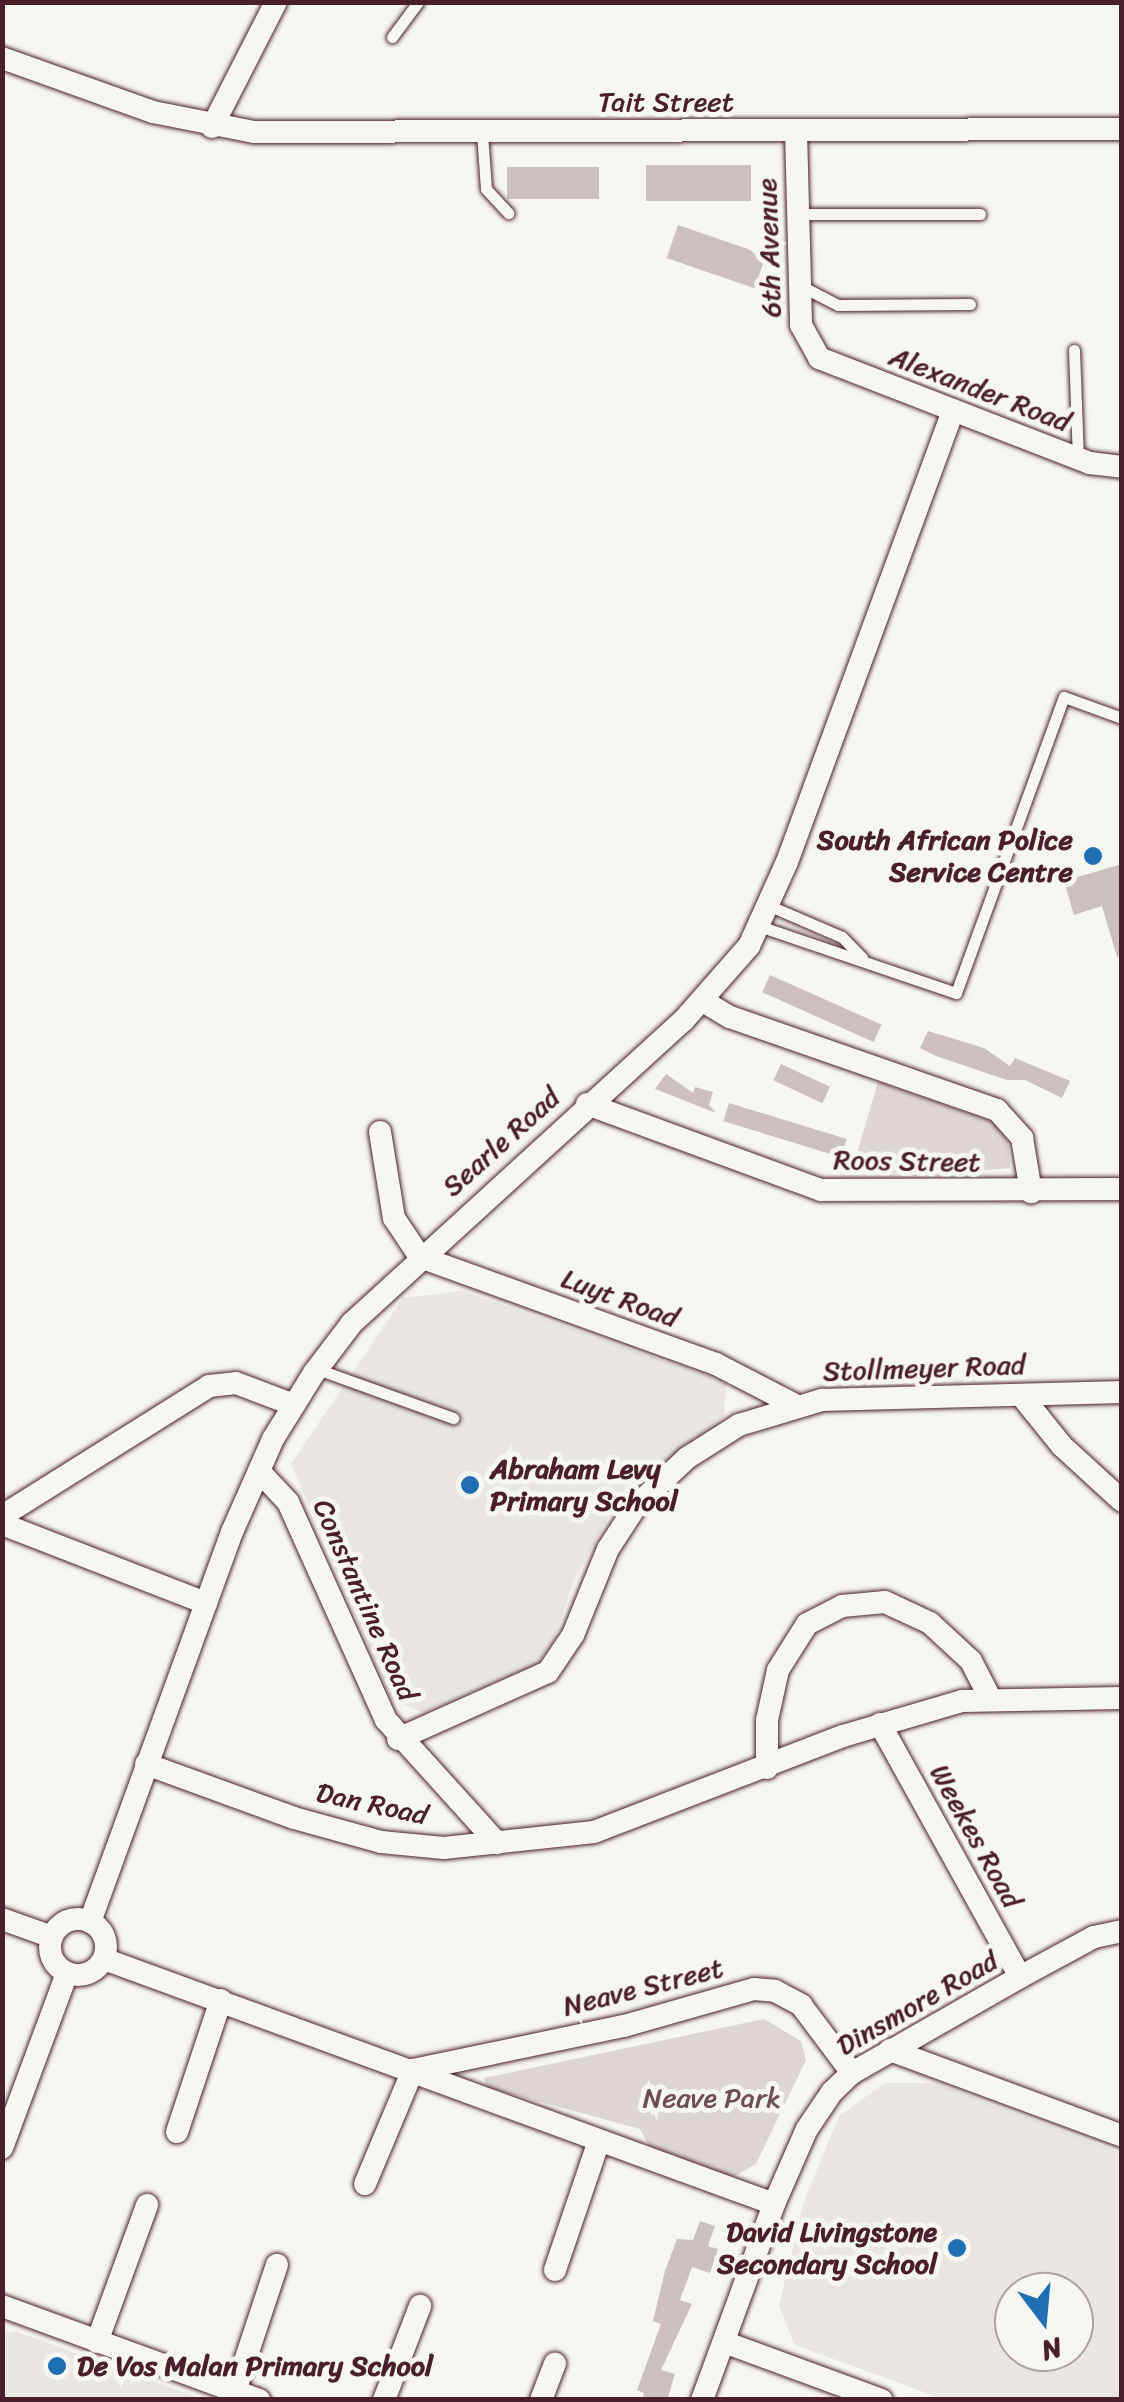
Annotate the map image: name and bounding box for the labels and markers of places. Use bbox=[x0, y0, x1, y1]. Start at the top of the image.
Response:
place label: South African Police Service Centre bbox=[817, 823, 1073, 889]
marker: South African Police Service Centre bbox=[1082, 845, 1104, 867]
place label: Abraham Levy Primary School bbox=[490, 1452, 678, 1518]
marker: Abraham Levy Primary School bbox=[459, 1474, 481, 1496]
place label: David Livingstone Secondary School bbox=[717, 2215, 937, 2281]
marker: David Livingstone Secondary School bbox=[946, 2237, 968, 2259]
place label: De Vos Malan Primary School bbox=[77, 2349, 433, 2383]
marker: De Vos Malan Primary School bbox=[46, 2355, 68, 2377]

